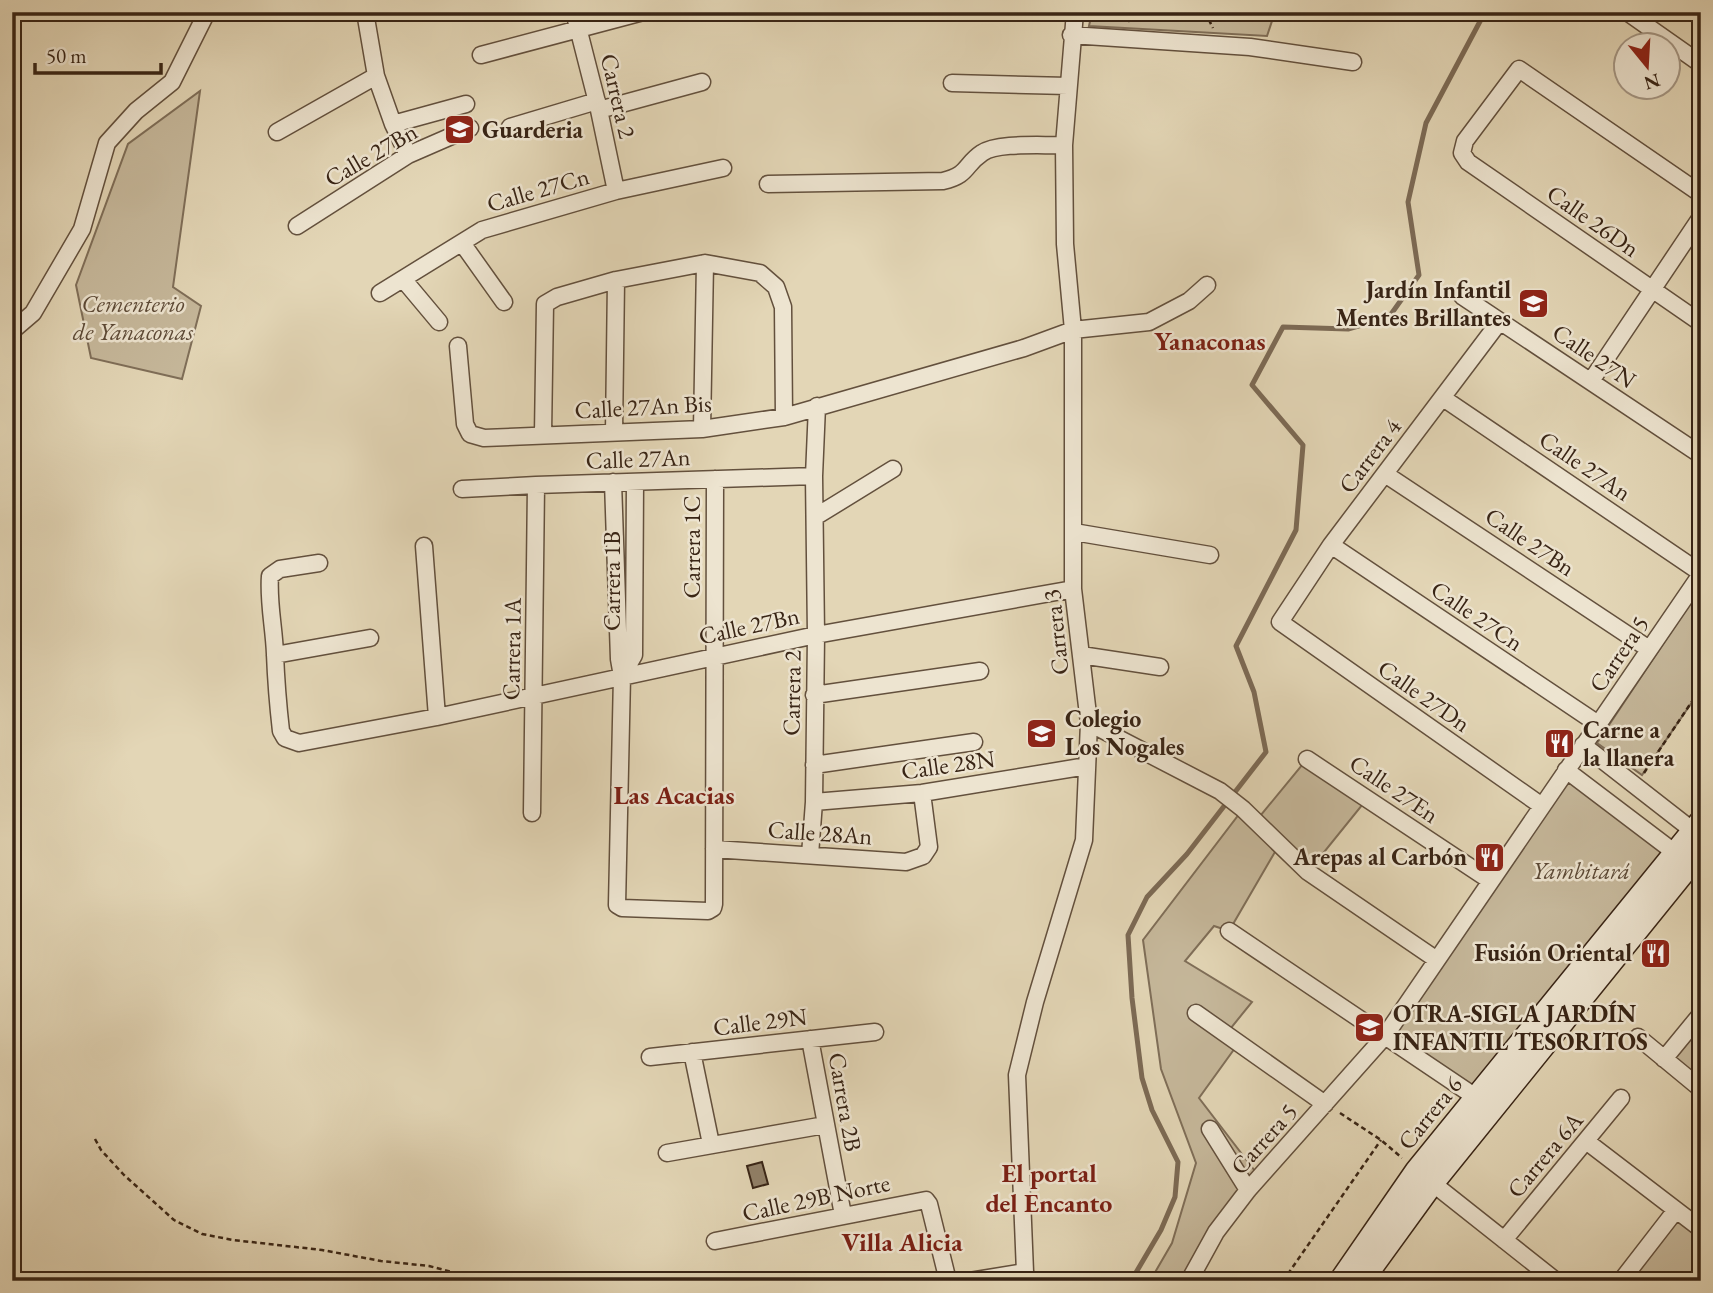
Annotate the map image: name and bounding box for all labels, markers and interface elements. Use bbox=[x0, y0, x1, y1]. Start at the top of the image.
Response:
scale bar bbox=[35, 32, 161, 76]
north arrow bbox=[1612, 32, 1682, 102]
text: 50 m bbox=[46, 42, 87, 69]
street label: Carrera 2 bbox=[594, 51, 643, 142]
text: N bbox=[1640, 67, 1663, 96]
school or university icon: Guarderia bbox=[442, 113, 476, 147]
place label: Guarderia bbox=[482, 114, 584, 145]
street label: Calle 27Bn bbox=[319, 115, 423, 194]
street label: Calle 27Cn bbox=[483, 160, 593, 219]
street label: Calle 26Dn bbox=[1541, 177, 1646, 264]
place label: Jardín Infantil Mentes Brillantes bbox=[1336, 274, 1511, 333]
school or university icon: Jardín Infantil Mentes Brillantes bbox=[1517, 287, 1551, 321]
park label: Cementerio de Yanaconas bbox=[73, 288, 194, 347]
street label: Calle 27N bbox=[1547, 316, 1642, 395]
district label: Yanaconas bbox=[1154, 324, 1266, 358]
street label: Calle 27An Bis bbox=[574, 387, 712, 426]
street label: Carrera 4 bbox=[1331, 412, 1408, 499]
street label: Calle 27An bbox=[1533, 423, 1638, 508]
street label: Calle 27An bbox=[585, 441, 691, 476]
street label: Carrera 1C bbox=[676, 496, 707, 598]
street label: Calle 27Bn bbox=[1479, 500, 1582, 583]
street label: Carrera 1B bbox=[596, 531, 627, 631]
street label: Calle 27Cn bbox=[1425, 573, 1530, 658]
street label: Carrera 3 bbox=[1036, 588, 1075, 676]
street label: Carrera 1A bbox=[495, 597, 528, 701]
street label: Calle 27Bn bbox=[696, 600, 802, 651]
street label: Carrera 5 bbox=[1582, 609, 1655, 698]
street label: Carrera 2 bbox=[775, 649, 808, 736]
street label: Calle 27Dn bbox=[1372, 652, 1477, 739]
place label: Colegio Los Nogales bbox=[1065, 703, 1184, 763]
place label: Carne a la llanera bbox=[1583, 714, 1675, 773]
school or university icon: Colegio Los Nogales bbox=[1025, 716, 1059, 750]
restaurant icon: Carne a la llanera bbox=[1543, 727, 1577, 761]
street label: Calle 28N bbox=[899, 743, 997, 786]
street label: Calle 27En bbox=[1344, 747, 1445, 830]
district label: Las Acacias bbox=[613, 778, 735, 812]
street label: Calle 28An bbox=[767, 813, 874, 852]
restaurant icon: Arepas al Carbón bbox=[1473, 840, 1507, 874]
place label: Arepas al Carbón bbox=[1292, 841, 1467, 872]
park label: Yambitará bbox=[1532, 855, 1630, 886]
restaurant icon: Fusión Oriental bbox=[1638, 936, 1672, 970]
place label: Fusión Oriental bbox=[1474, 937, 1632, 968]
place label: OTRA-SIGLA JARDÍN INFANTIL TESORITOS bbox=[1393, 998, 1648, 1057]
street label: Calle 29N bbox=[711, 1000, 809, 1043]
school or university icon: OTRA-SIGLA JARDÍN INFANTIL TESORITOS bbox=[1353, 1011, 1387, 1045]
street label: Carrera 2B bbox=[822, 1050, 869, 1154]
street label: Carrera 6 bbox=[1391, 1070, 1469, 1156]
street label: Carrera 5 bbox=[1223, 1096, 1304, 1181]
street label: Carrera 6A bbox=[1500, 1105, 1590, 1204]
district label: El portal del Encanto bbox=[986, 1156, 1112, 1220]
street label: Calle 29B Norte bbox=[739, 1167, 892, 1228]
district label: Villa Alicia bbox=[841, 1225, 963, 1259]

